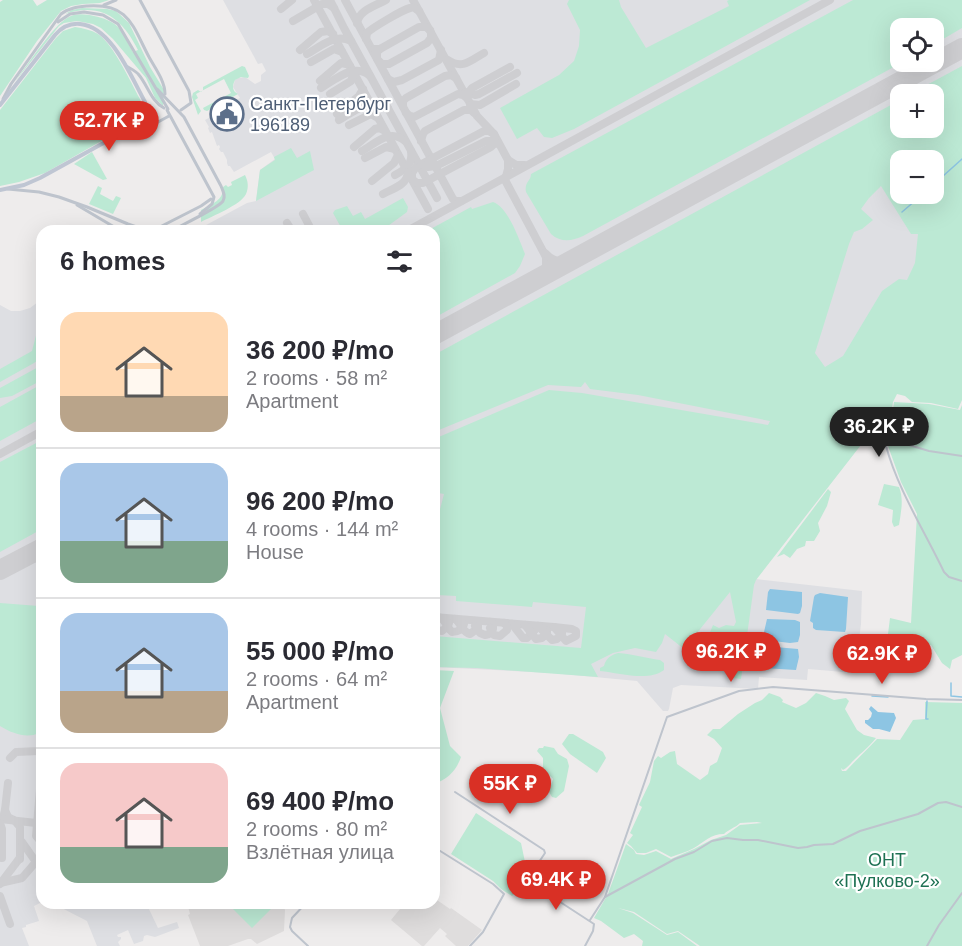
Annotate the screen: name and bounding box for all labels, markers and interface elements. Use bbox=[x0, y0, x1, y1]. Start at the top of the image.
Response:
map controls bbox=[890, 18, 944, 204]
button: locate bbox=[890, 18, 944, 72]
button: + bbox=[890, 84, 944, 138]
place label: Санкт-Петербург 196189 bbox=[250, 94, 392, 135]
public building icon: Санкт-Петербург 196189 bbox=[209, 96, 245, 132]
pin: 52.7K ₽ bbox=[54, 101, 164, 152]
text: 52.7K ₽ bbox=[74, 109, 144, 131]
button: − bbox=[890, 150, 944, 204]
icon: filters bbox=[383, 245, 416, 278]
text: 6 homes bbox=[60, 246, 166, 276]
text: 36 200 ₽/mo bbox=[246, 335, 394, 365]
icon: home bbox=[108, 336, 180, 408]
text: 2 rooms · 58 m² bbox=[246, 367, 387, 389]
text: Apartment bbox=[246, 390, 338, 412]
pin: 36.2K ₽ bbox=[824, 407, 934, 458]
text: 36.2K ₽ bbox=[844, 415, 914, 437]
text: 96 200 ₽/mo bbox=[246, 486, 394, 516]
icon: home bbox=[108, 487, 180, 559]
text: 4 rooms · 144 m² bbox=[246, 518, 398, 540]
text: House bbox=[246, 541, 304, 563]
pin: 96.2K ₽ bbox=[676, 632, 786, 683]
pin: 62.9K ₽ bbox=[827, 634, 937, 685]
text: 55 000 ₽/mo bbox=[246, 636, 394, 666]
icon: home bbox=[108, 637, 180, 709]
text: 96.2K ₽ bbox=[696, 640, 766, 662]
text: 62.9K ₽ bbox=[847, 642, 917, 664]
text: 2 rooms · 64 m² bbox=[246, 668, 387, 690]
text: Apartment bbox=[246, 691, 338, 713]
pin: 55K ₽ bbox=[468, 764, 552, 815]
text: 55K ₽ bbox=[483, 772, 537, 794]
text: 69 400 ₽/mo bbox=[246, 786, 394, 816]
icon: home bbox=[108, 787, 180, 859]
text: 2 rooms · 80 m² bbox=[246, 818, 387, 840]
text: Взлётная улица bbox=[246, 841, 394, 863]
park label: ОНТ «Пулково-2» bbox=[834, 850, 940, 891]
pin: 69.4K ₽ bbox=[501, 860, 611, 911]
text: 69.4K ₽ bbox=[521, 868, 591, 890]

